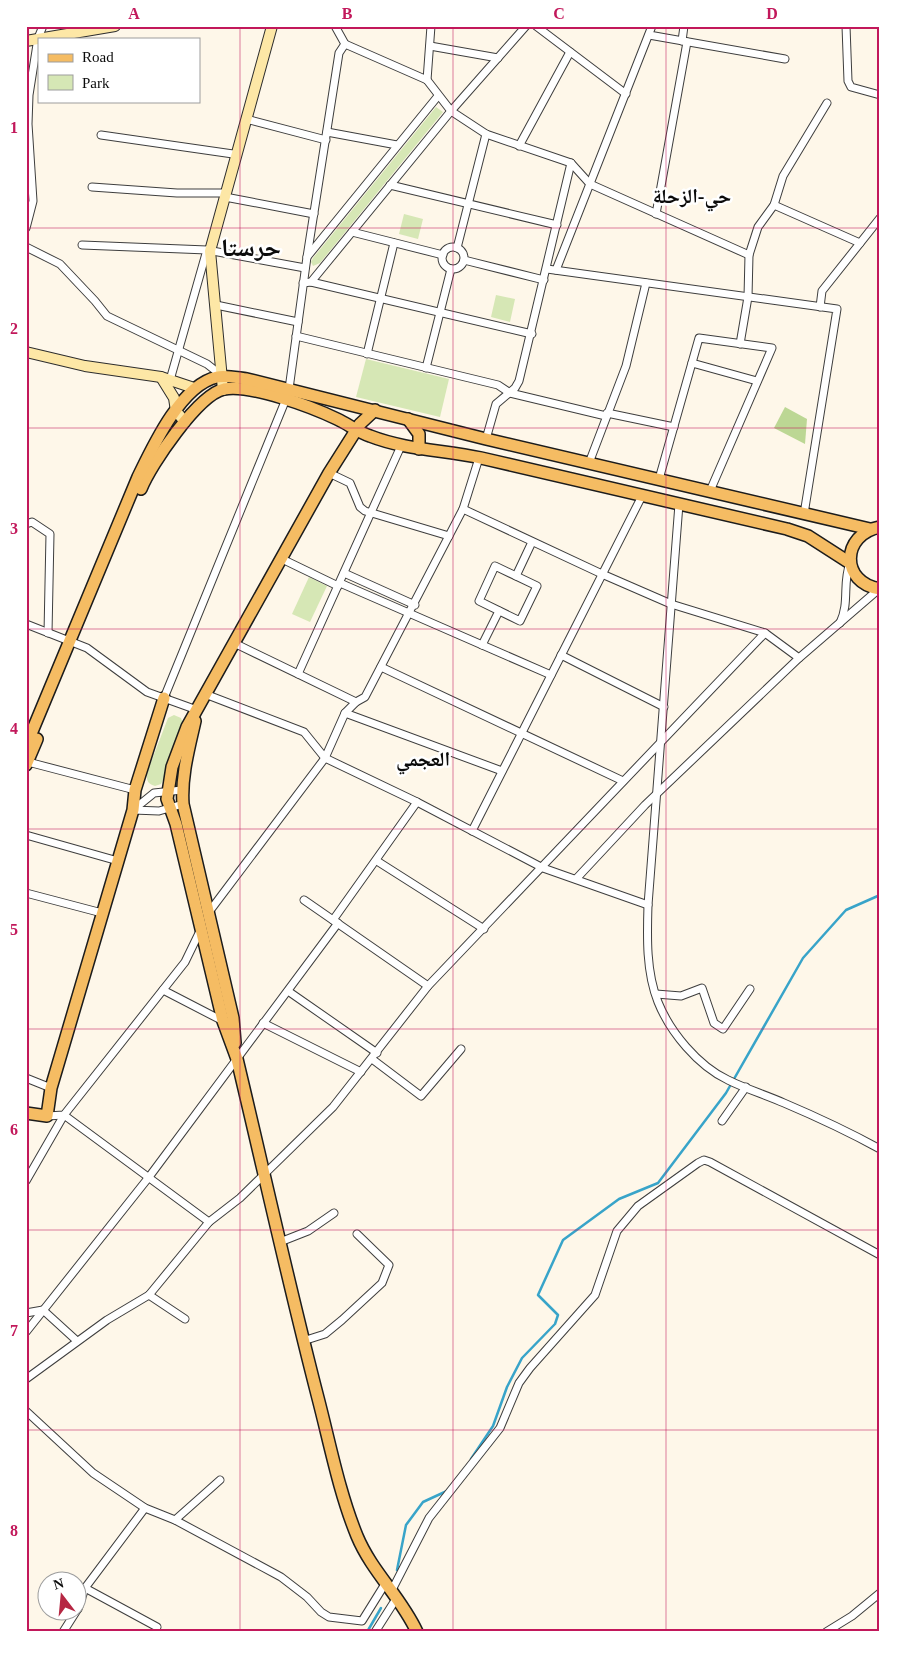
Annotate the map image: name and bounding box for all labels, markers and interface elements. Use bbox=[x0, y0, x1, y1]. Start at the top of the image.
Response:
text: A bbox=[128, 5, 140, 22]
text: B bbox=[342, 5, 353, 22]
text: C bbox=[553, 5, 565, 22]
text: D bbox=[766, 5, 778, 22]
legend bbox=[38, 38, 200, 102]
text: Road bbox=[82, 49, 114, 65]
text: Park bbox=[82, 75, 110, 91]
text: 1 bbox=[10, 119, 18, 136]
district label: حي-الزحلة bbox=[653, 185, 731, 212]
district label: حرستا bbox=[221, 234, 281, 261]
text: 2 bbox=[10, 320, 18, 337]
text: 3 bbox=[10, 520, 18, 537]
text: 4 bbox=[10, 720, 18, 737]
district label: العجمي bbox=[396, 748, 450, 775]
text: 5 bbox=[10, 921, 18, 938]
text: 6 bbox=[10, 1121, 18, 1138]
text: 7 bbox=[10, 1322, 18, 1339]
text: 8 bbox=[10, 1522, 18, 1539]
north arrow bbox=[38, 1570, 88, 1620]
text: N bbox=[52, 1575, 65, 1593]

